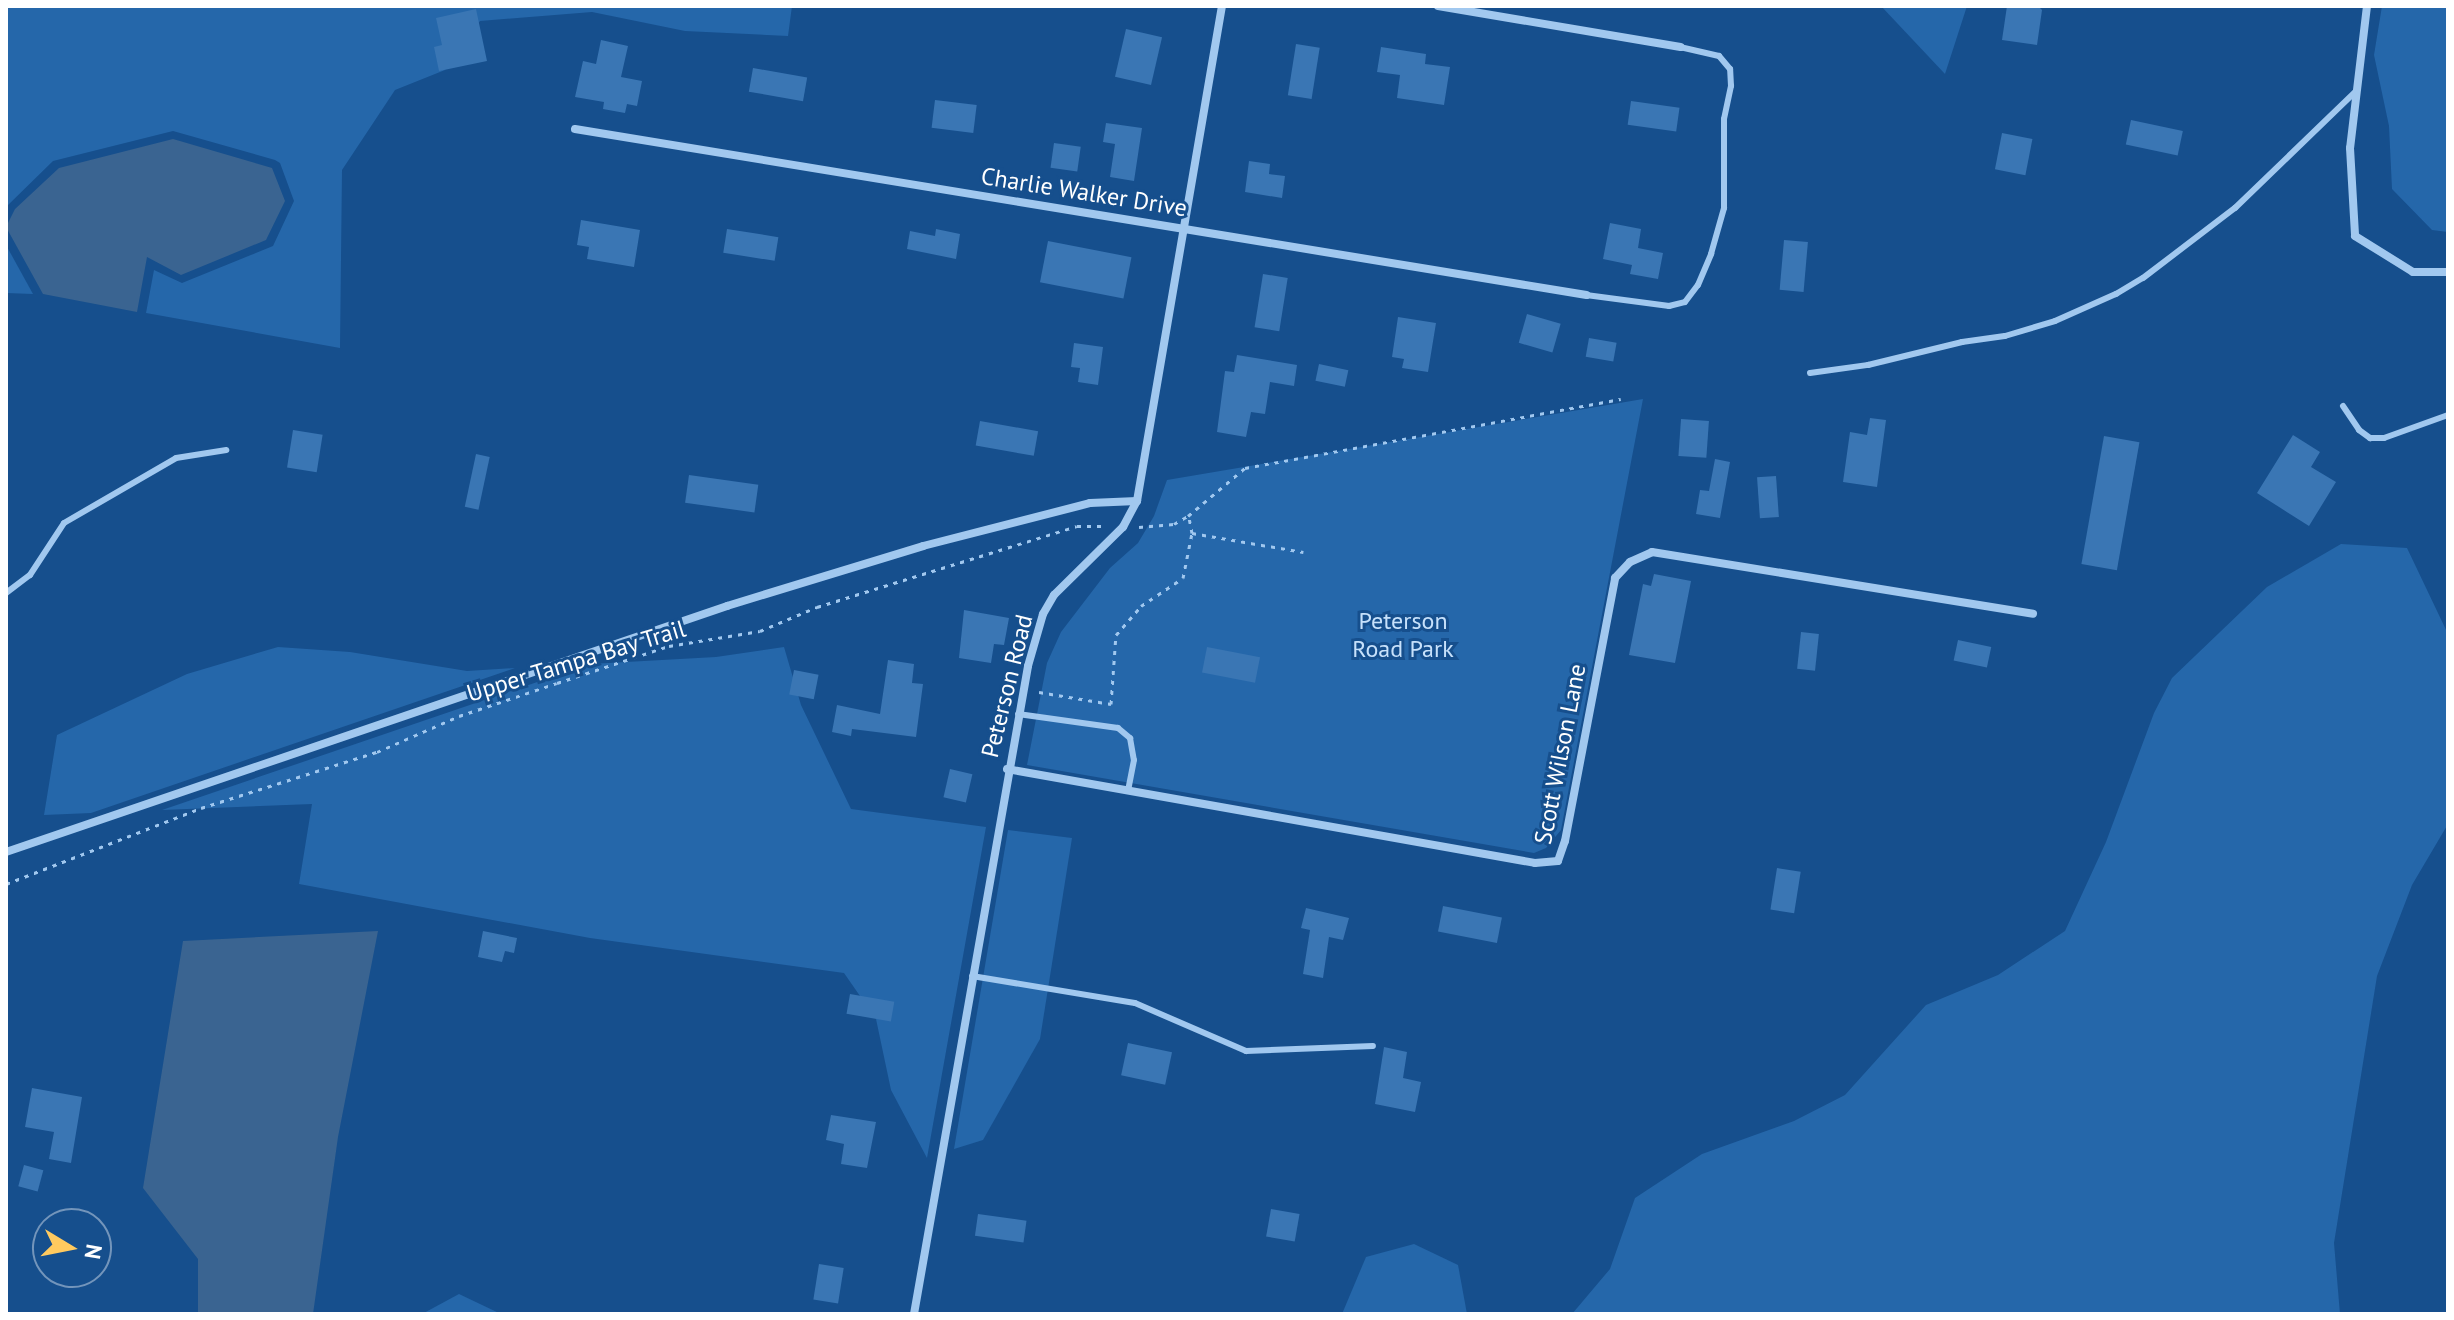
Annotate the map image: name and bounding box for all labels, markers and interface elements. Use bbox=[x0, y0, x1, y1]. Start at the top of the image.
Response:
street label: Charlie Walker Drive bbox=[979, 161, 1189, 223]
park label: Peterson Road Park bbox=[1352, 607, 1454, 663]
street label: Peterson Road bbox=[975, 612, 1039, 760]
street label: Upper Tampa Bay Trail bbox=[462, 614, 690, 708]
street label: Scott Wilson Lane bbox=[1528, 661, 1592, 847]
north arrow bbox=[32, 1208, 112, 1288]
text: N bbox=[79, 1242, 109, 1261]

